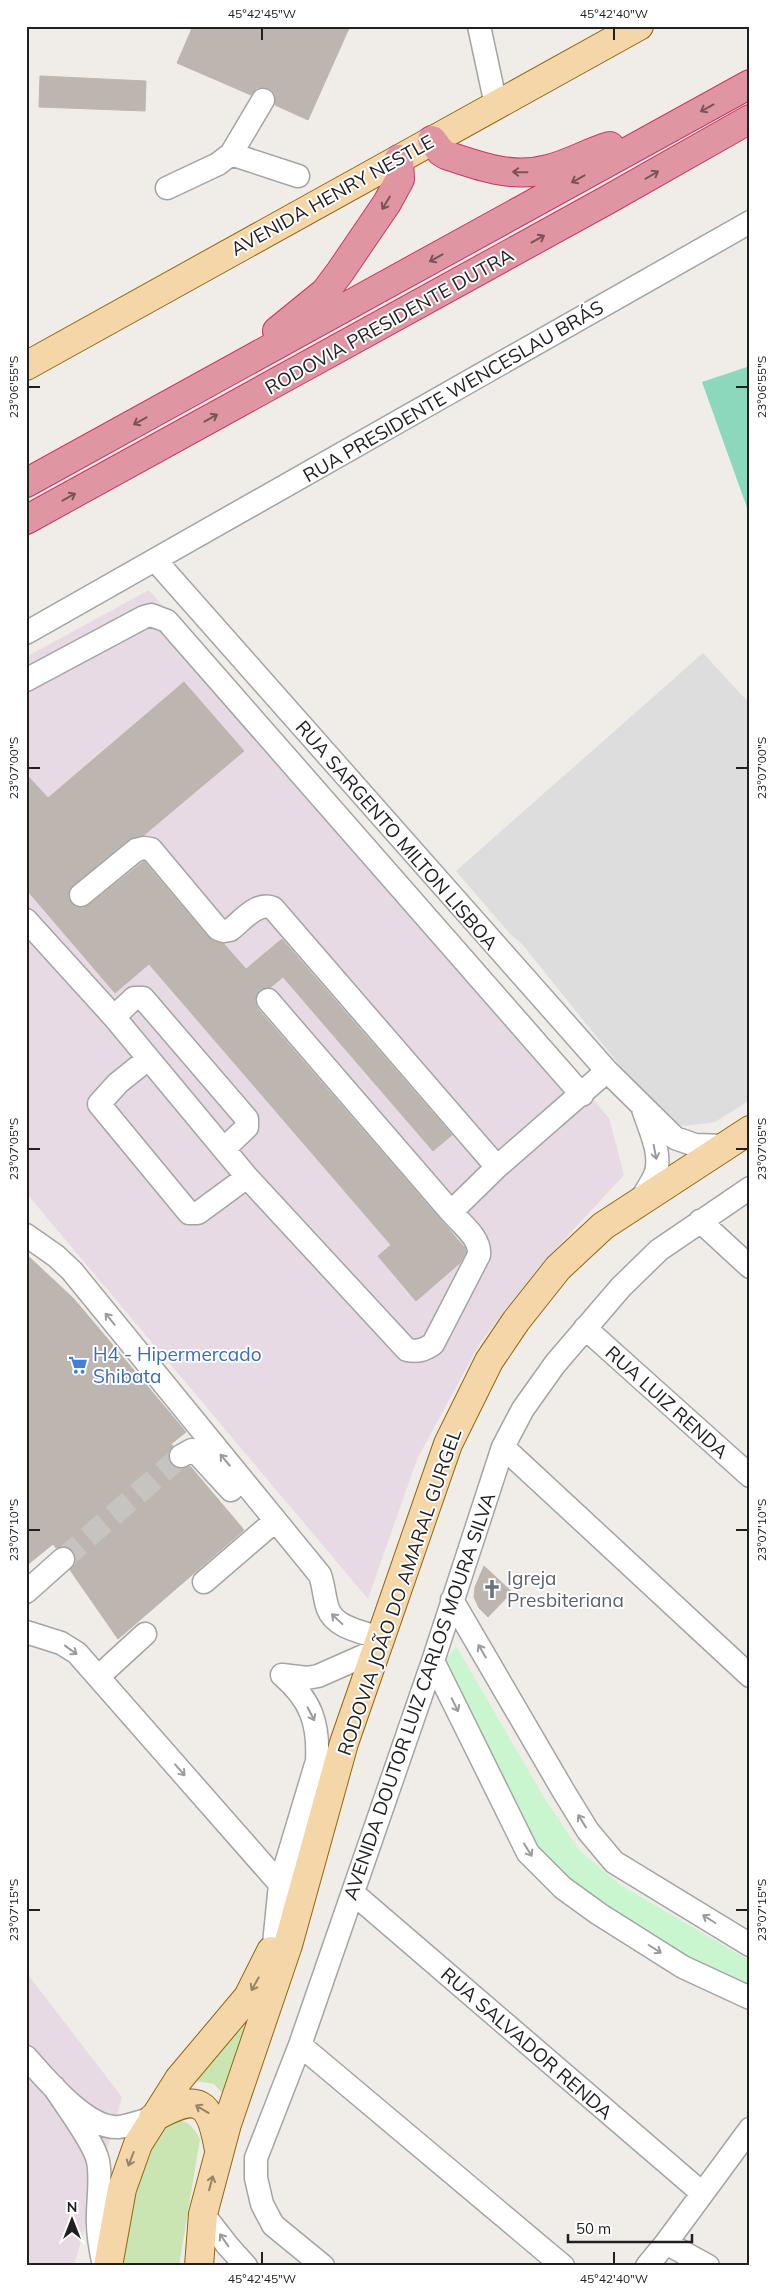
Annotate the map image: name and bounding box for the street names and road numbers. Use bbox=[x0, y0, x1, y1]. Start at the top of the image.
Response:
street label: AVENIDA HENRY NESTLE bbox=[226, 129, 438, 261]
street label: RODOVIA PRESIDENTE DUTRA bbox=[261, 243, 517, 399]
street label: RUA PRESIDENTE WENCESLAU BRÁS bbox=[299, 295, 607, 487]
street label: RUA SARGENTO MILTON LISBOA bbox=[291, 715, 503, 955]
street label: RUA LUIZ RENDA bbox=[601, 1340, 733, 1464]
street label: RODOVIA JOÃO DO AMARAL GURGEL bbox=[332, 1425, 467, 1758]
street label: AVENIDA DOUTOR LUIZ CARLOS MOURA SILVA bbox=[338, 1489, 500, 1903]
street label: RUA SALVADOR RENDA bbox=[436, 1962, 618, 2124]

